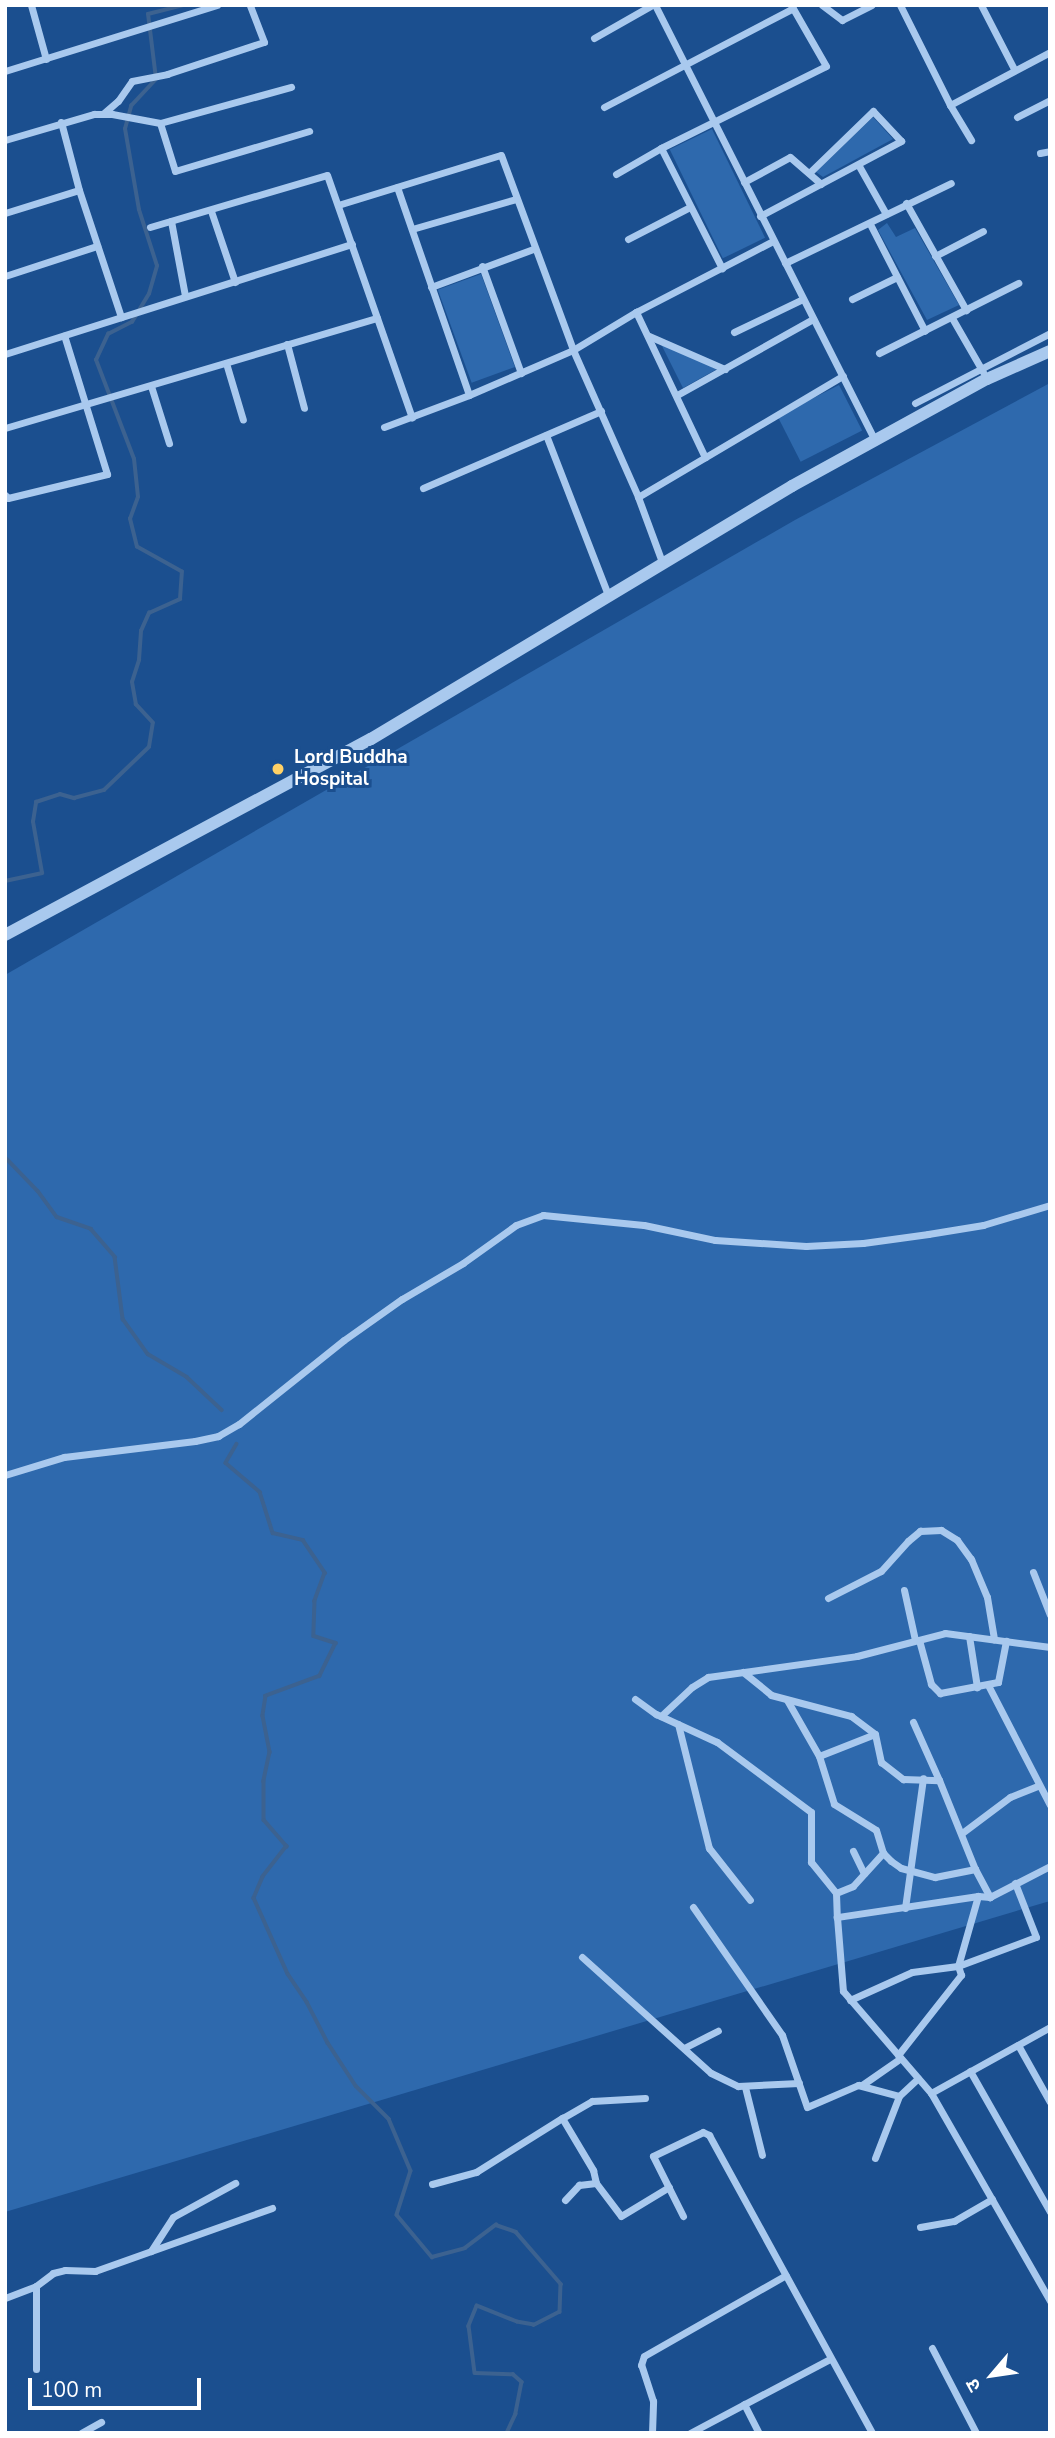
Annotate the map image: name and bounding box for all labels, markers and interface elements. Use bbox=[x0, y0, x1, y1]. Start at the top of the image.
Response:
place label: Lord Buddha Hospital bbox=[294, 747, 408, 791]
marker: Lord Buddha Hospital bbox=[268, 759, 288, 779]
north arrow bbox=[957, 2340, 1027, 2410]
scale bar bbox=[32, 2364, 205, 2408]
text: उ bbox=[960, 2374, 988, 2396]
text: 100 m bbox=[41, 2376, 102, 2404]

